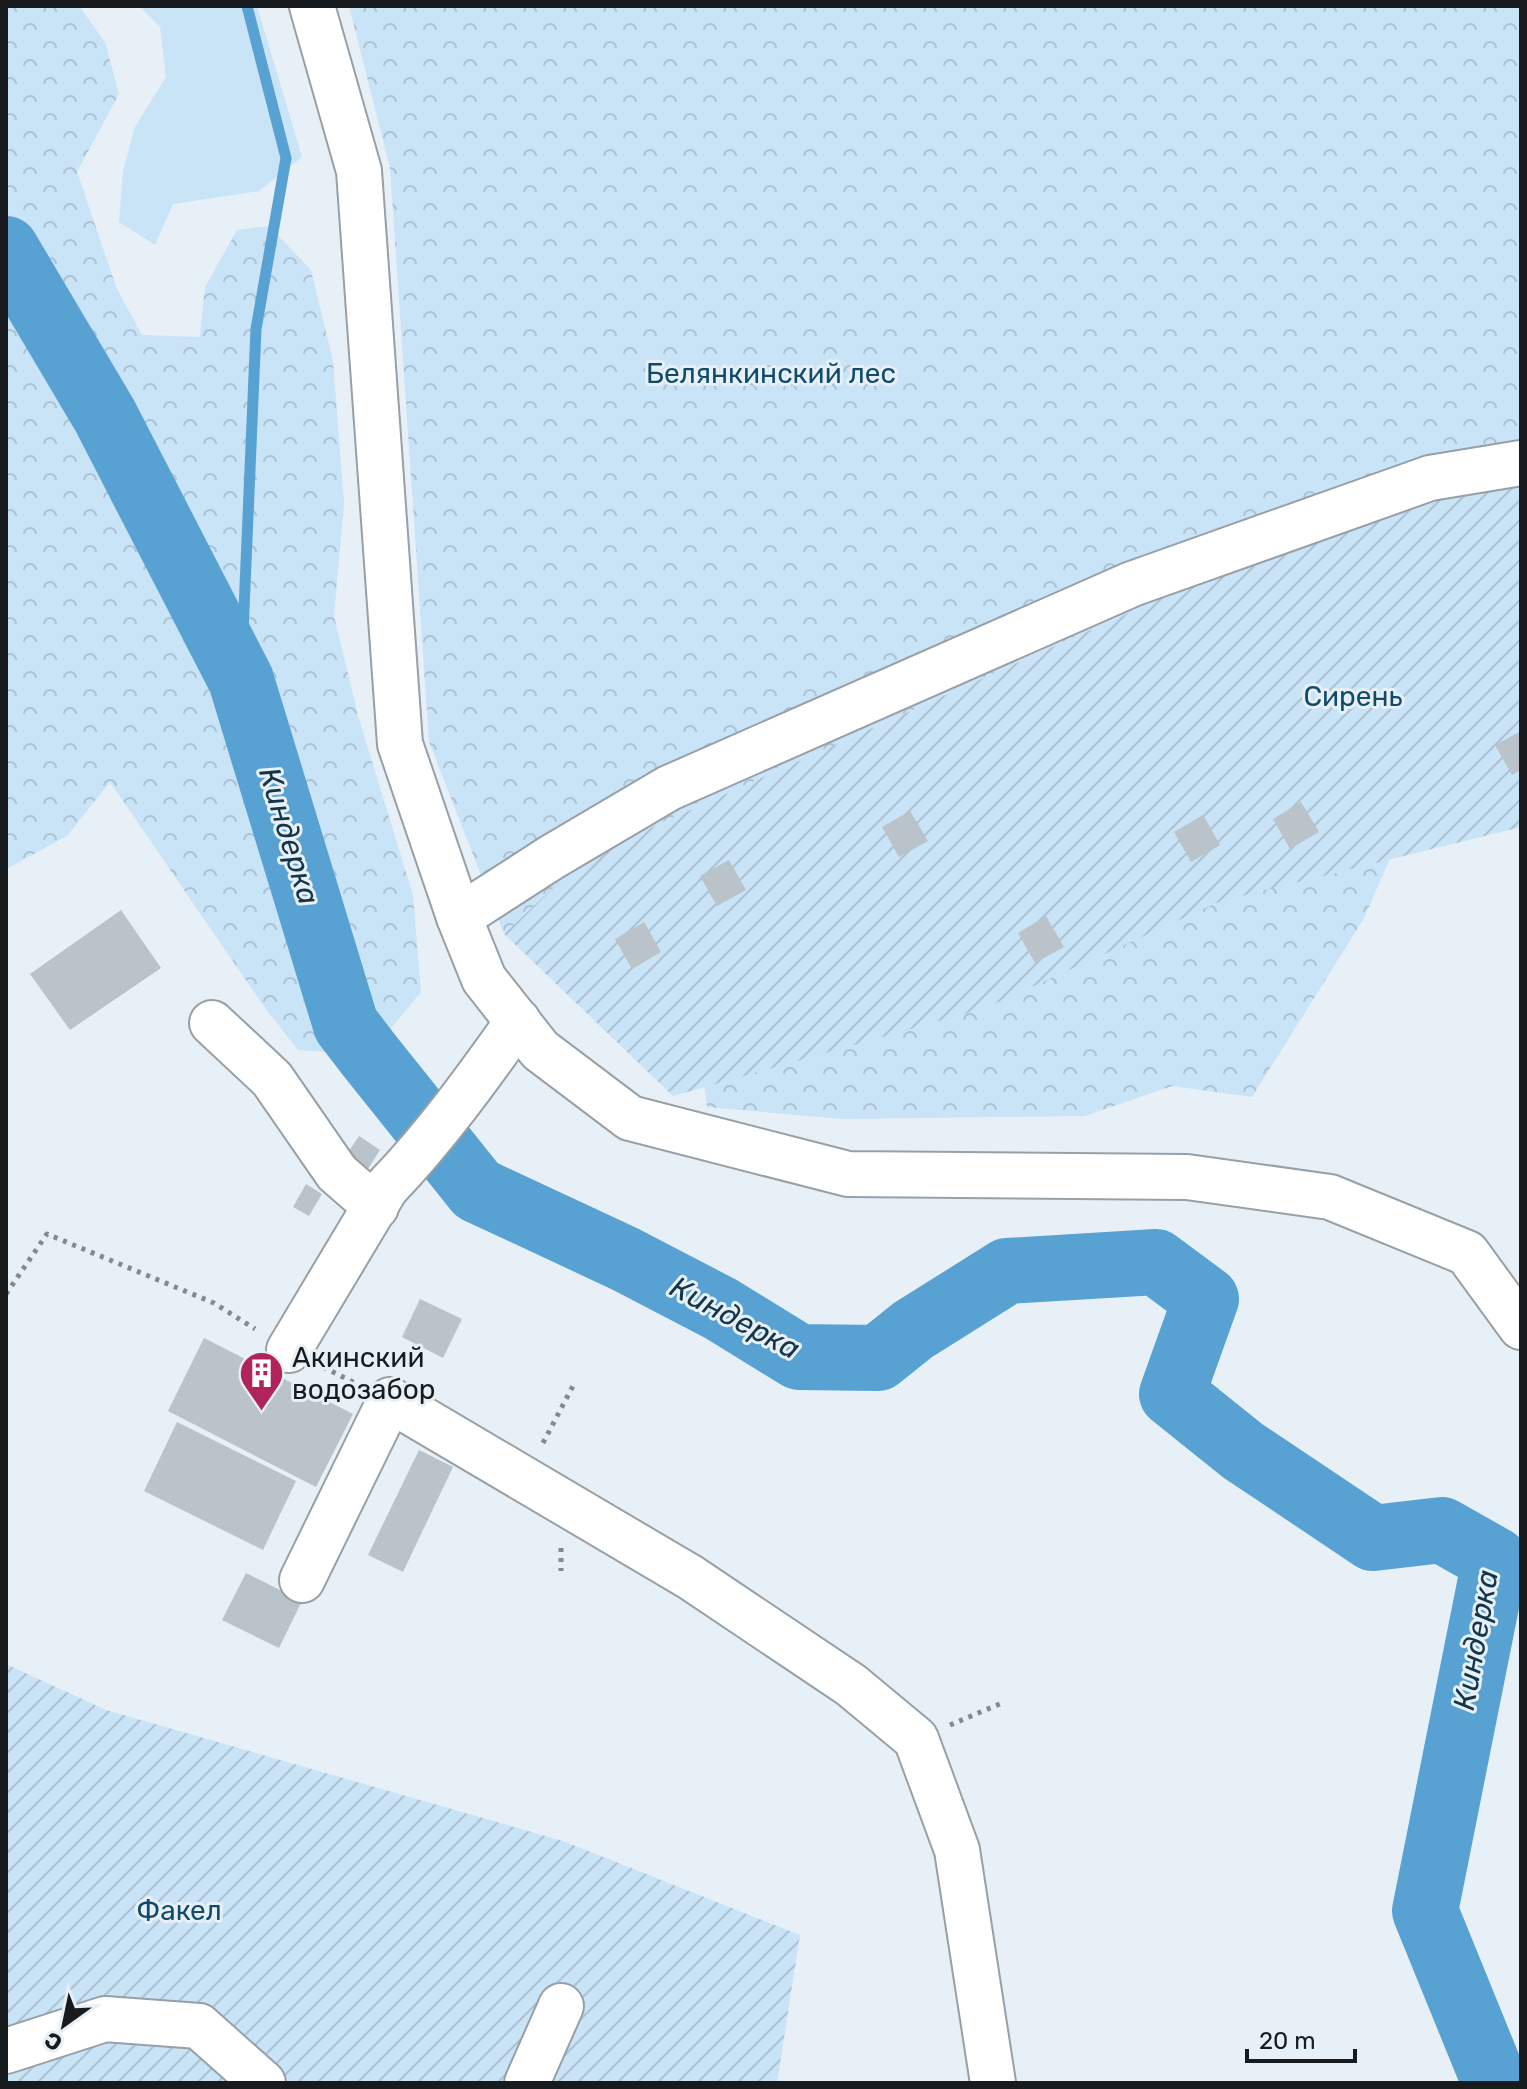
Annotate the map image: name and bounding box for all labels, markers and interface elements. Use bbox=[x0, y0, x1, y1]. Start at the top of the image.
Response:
park label: Белянкинский лес bbox=[646, 357, 896, 390]
park label: Сирень bbox=[1303, 680, 1403, 713]
water label: Киндерка bbox=[251, 763, 327, 909]
water label: Киндерка bbox=[664, 1269, 806, 1367]
place label: Акинский водозабор bbox=[292, 1341, 435, 1406]
building icon: Акинский водозабор bbox=[237, 1349, 285, 1412]
water label: Киндерка bbox=[1446, 1567, 1506, 1713]
park label: Факел bbox=[136, 1894, 222, 1927]
north arrow bbox=[24, 1985, 104, 2065]
scale bar bbox=[1247, 2013, 1355, 2063]
text: С bbox=[40, 2026, 67, 2057]
text: 20 m bbox=[1259, 2027, 1316, 2055]

